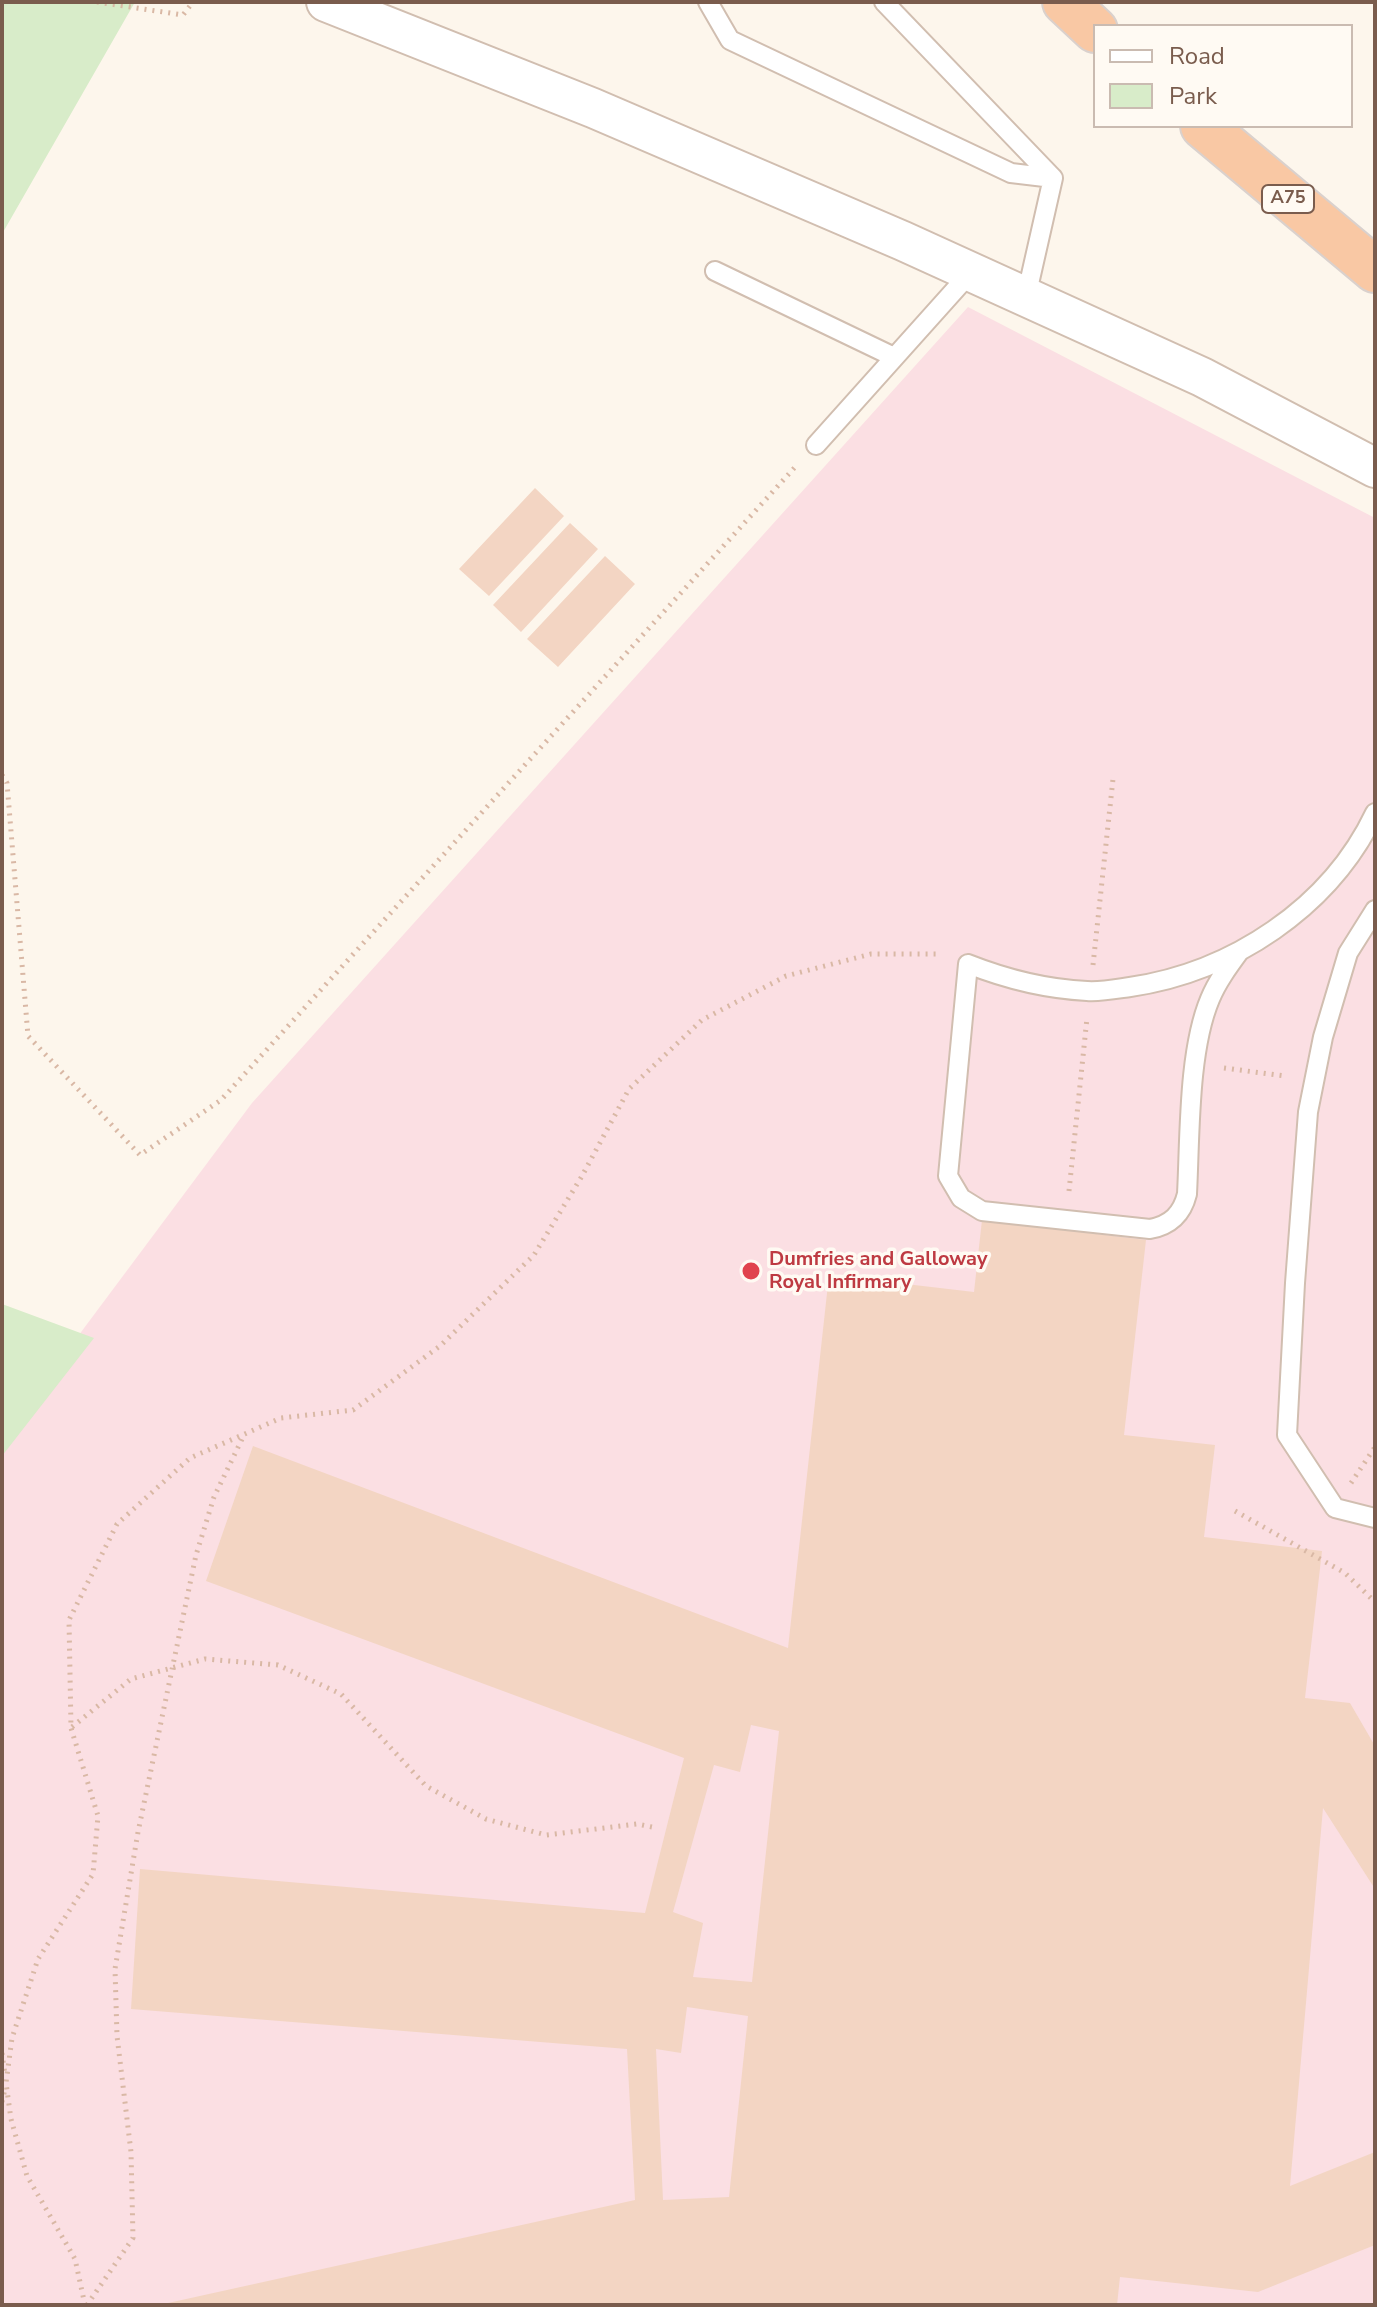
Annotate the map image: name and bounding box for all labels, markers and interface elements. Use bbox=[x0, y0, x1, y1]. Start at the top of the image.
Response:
legend bbox=[1093, 24, 1353, 128]
text: Road bbox=[1169, 40, 1225, 72]
text: Park bbox=[1169, 80, 1217, 112]
road number: A75 bbox=[1262, 185, 1314, 213]
place label: Dumfries and Galloway Royal Infirmary bbox=[769, 1248, 987, 1295]
marker: Dumfries and Galloway Royal Infirmary bbox=[740, 1260, 762, 1282]

